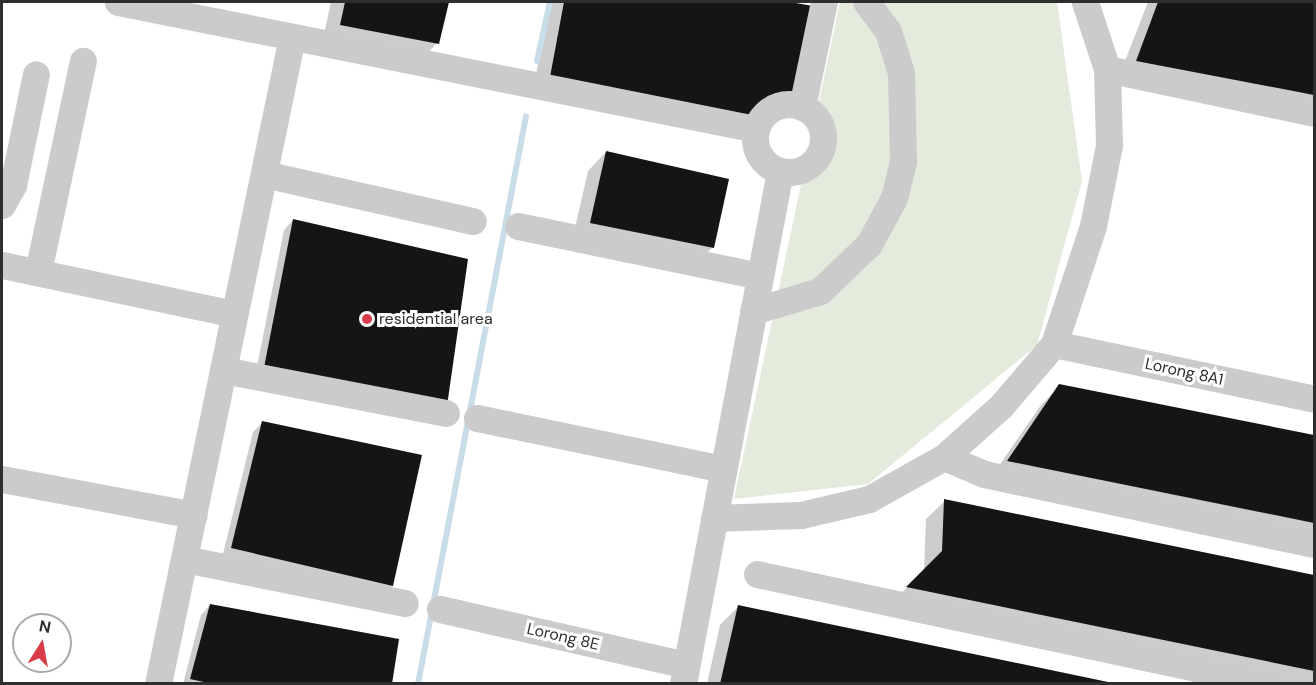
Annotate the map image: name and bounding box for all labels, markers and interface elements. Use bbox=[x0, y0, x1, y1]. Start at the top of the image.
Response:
place label: residential area bbox=[379, 309, 493, 329]
marker: residential area bbox=[360, 312, 374, 326]
street label: Lorong 8A1 bbox=[1143, 354, 1225, 390]
north arrow bbox=[12, 613, 72, 673]
text: N bbox=[37, 615, 53, 638]
street label: Lorong 8E bbox=[525, 619, 601, 655]

